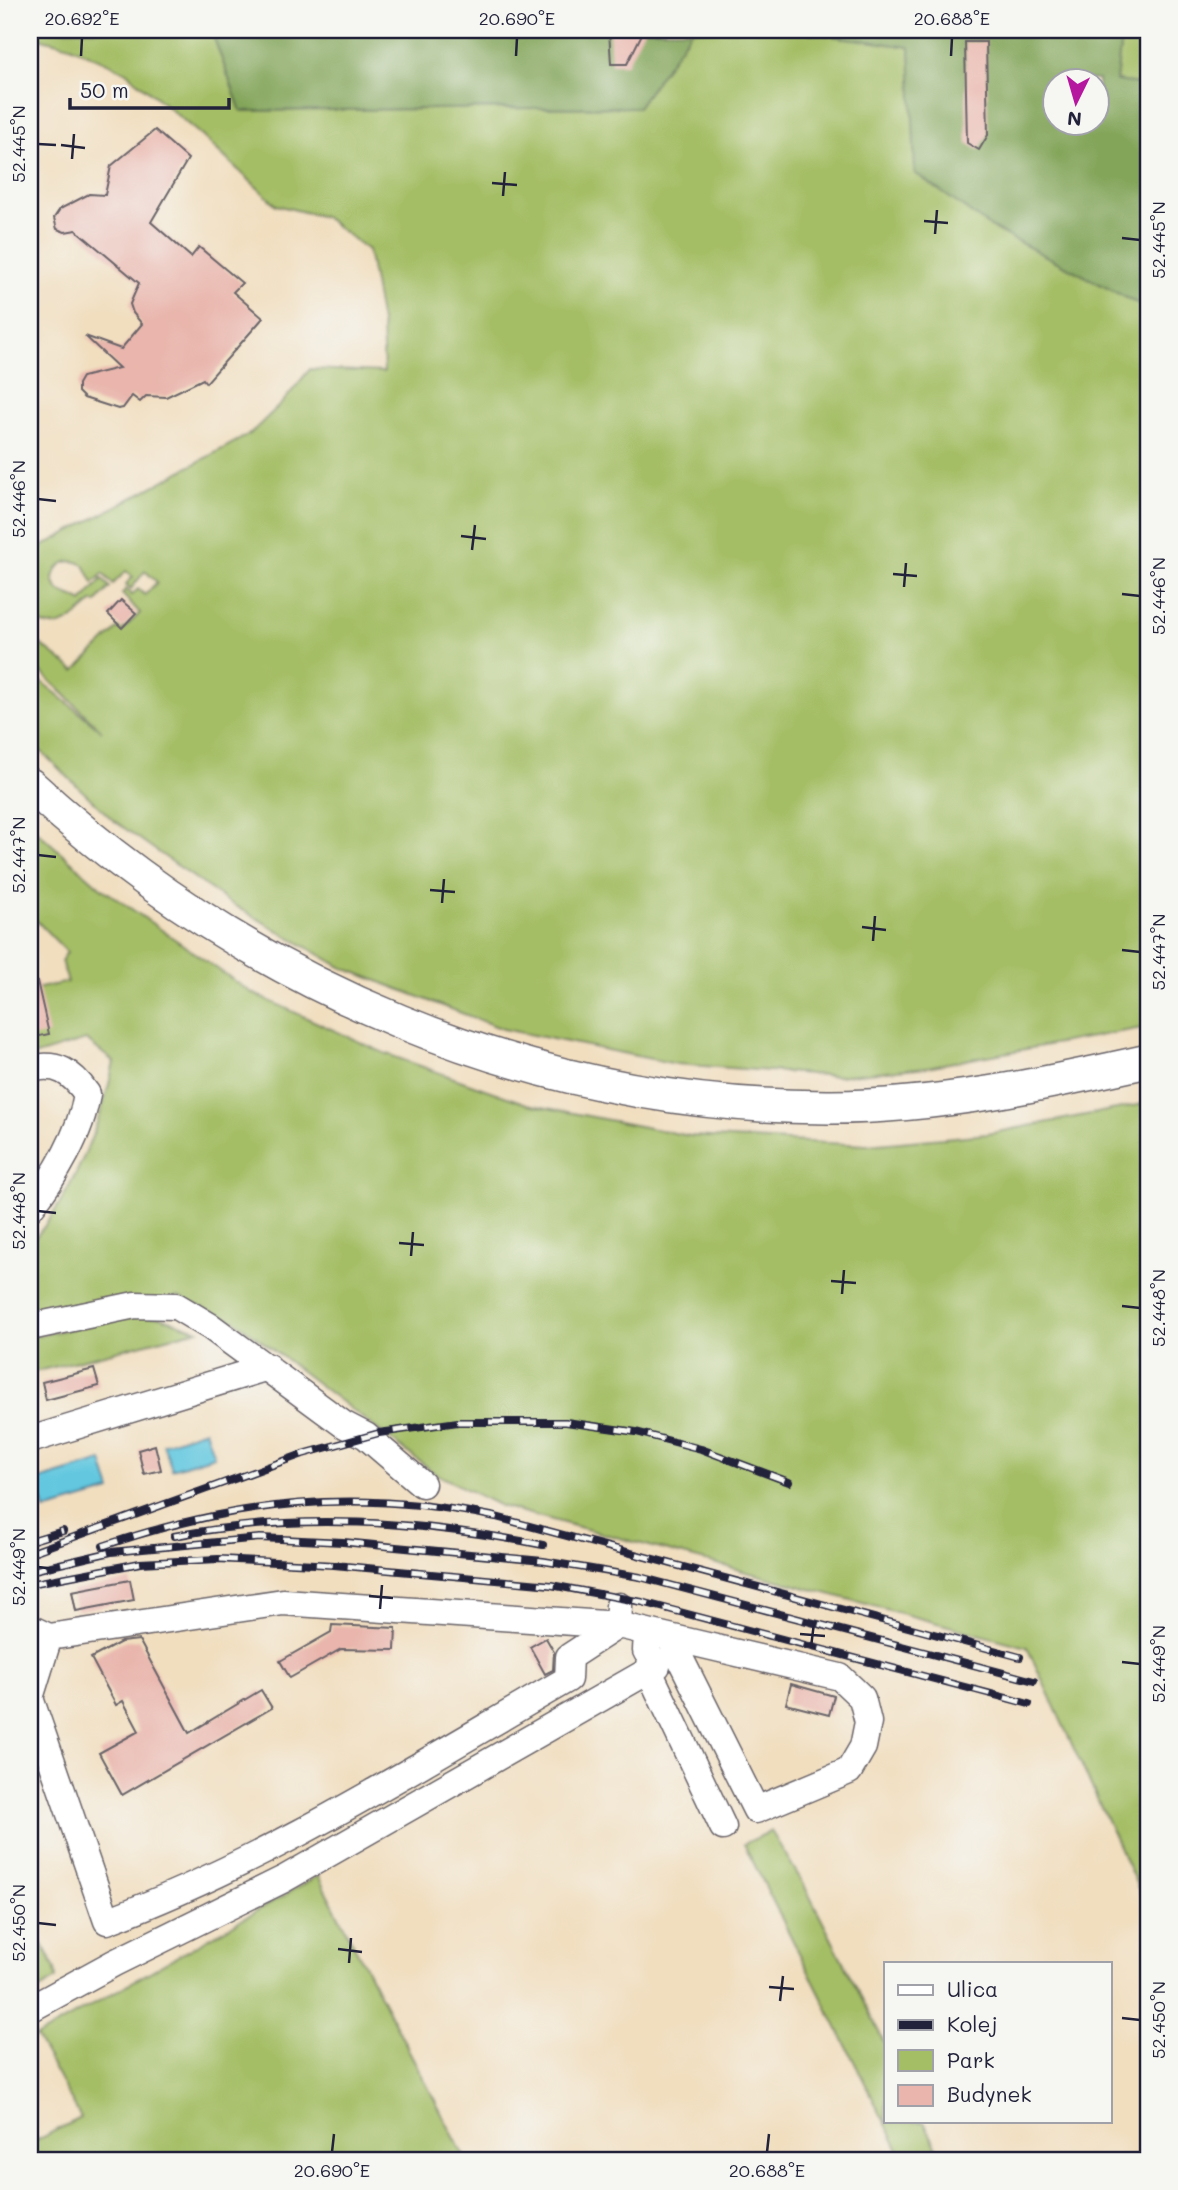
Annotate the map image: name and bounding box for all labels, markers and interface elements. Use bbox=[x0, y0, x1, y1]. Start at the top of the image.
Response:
text: 20.692°E bbox=[44, 6, 120, 30]
text: 20.690°E bbox=[479, 6, 555, 30]
text: 20.688°E bbox=[914, 6, 990, 30]
scale bar bbox=[70, 66, 229, 110]
north arrow bbox=[1042, 66, 1112, 136]
text: 50 m bbox=[80, 76, 129, 103]
text: 52.445°N bbox=[6, 105, 30, 183]
text: N bbox=[1066, 106, 1083, 133]
text: 52.445°N bbox=[1146, 201, 1170, 279]
text: 52.446°N bbox=[6, 460, 30, 538]
text: 52.446°N bbox=[1146, 557, 1170, 635]
text: 52.447°N bbox=[6, 816, 30, 894]
text: 52.447°N bbox=[1146, 913, 1170, 991]
text: 52.448°N bbox=[6, 1172, 30, 1250]
text: 52.448°N bbox=[1146, 1269, 1170, 1347]
text: 52.449°N bbox=[6, 1528, 30, 1606]
text: 52.449°N bbox=[1146, 1625, 1170, 1703]
text: 52.450°N bbox=[6, 1884, 30, 1962]
legend bbox=[884, 1962, 1112, 2124]
text: Ulica bbox=[947, 1975, 998, 2002]
text: 52.450°N bbox=[1146, 1981, 1170, 2059]
text: Kolej bbox=[947, 2010, 998, 2037]
text: Park bbox=[947, 2046, 995, 2073]
text: Budynek bbox=[947, 2080, 1032, 2107]
text: 20.690°E bbox=[294, 2158, 370, 2182]
text: 20.688°E bbox=[729, 2158, 805, 2182]

